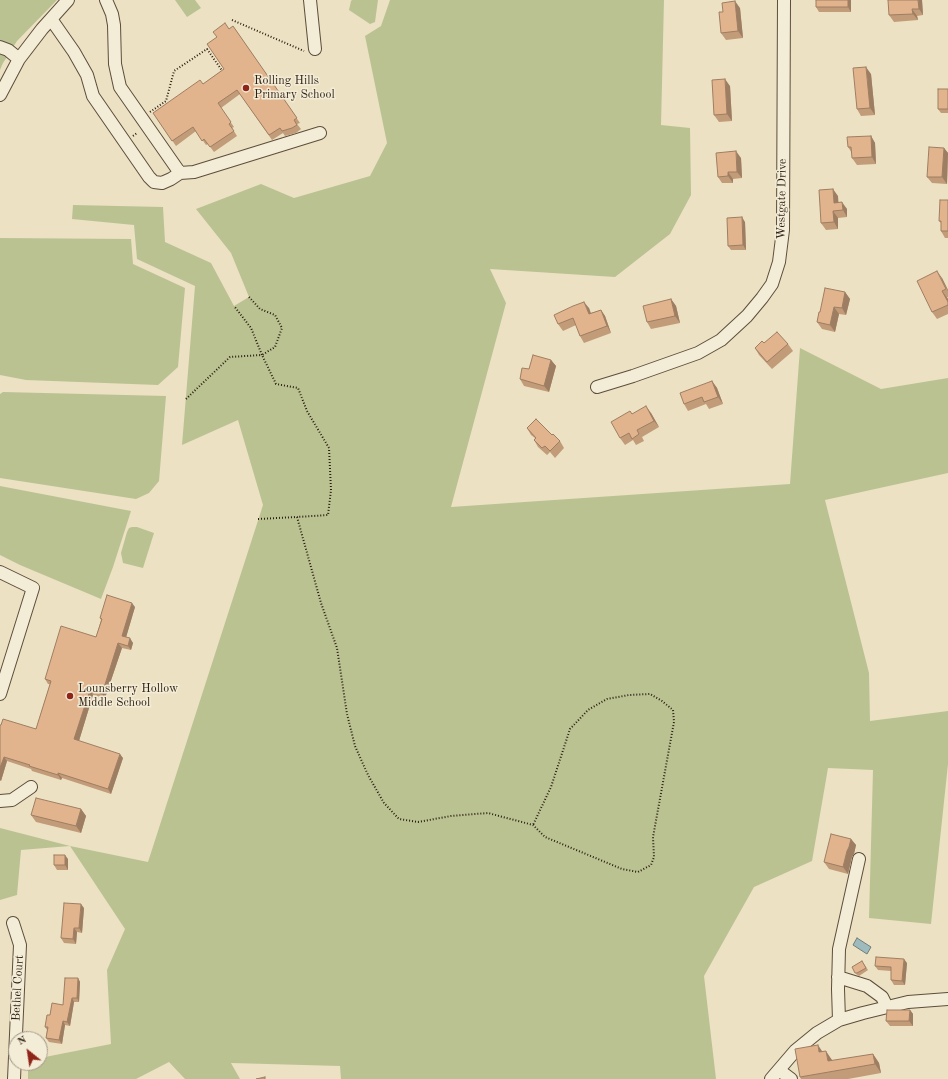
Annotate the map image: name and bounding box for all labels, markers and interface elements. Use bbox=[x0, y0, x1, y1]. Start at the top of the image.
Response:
place label: Rolling Hills Primary School bbox=[254, 74, 335, 102]
marker: Rolling Hills Primary School bbox=[241, 83, 251, 93]
street label: Westgate Drive bbox=[774, 158, 790, 240]
place label: Lounsberry Hollow Middle School bbox=[78, 682, 178, 710]
marker: Lounsberry Hollow Middle School bbox=[65, 691, 75, 701]
street label: Bethel Court bbox=[9, 955, 27, 1021]
north arrow bbox=[8, 1031, 48, 1071]
text: N bbox=[16, 1034, 29, 1048]

